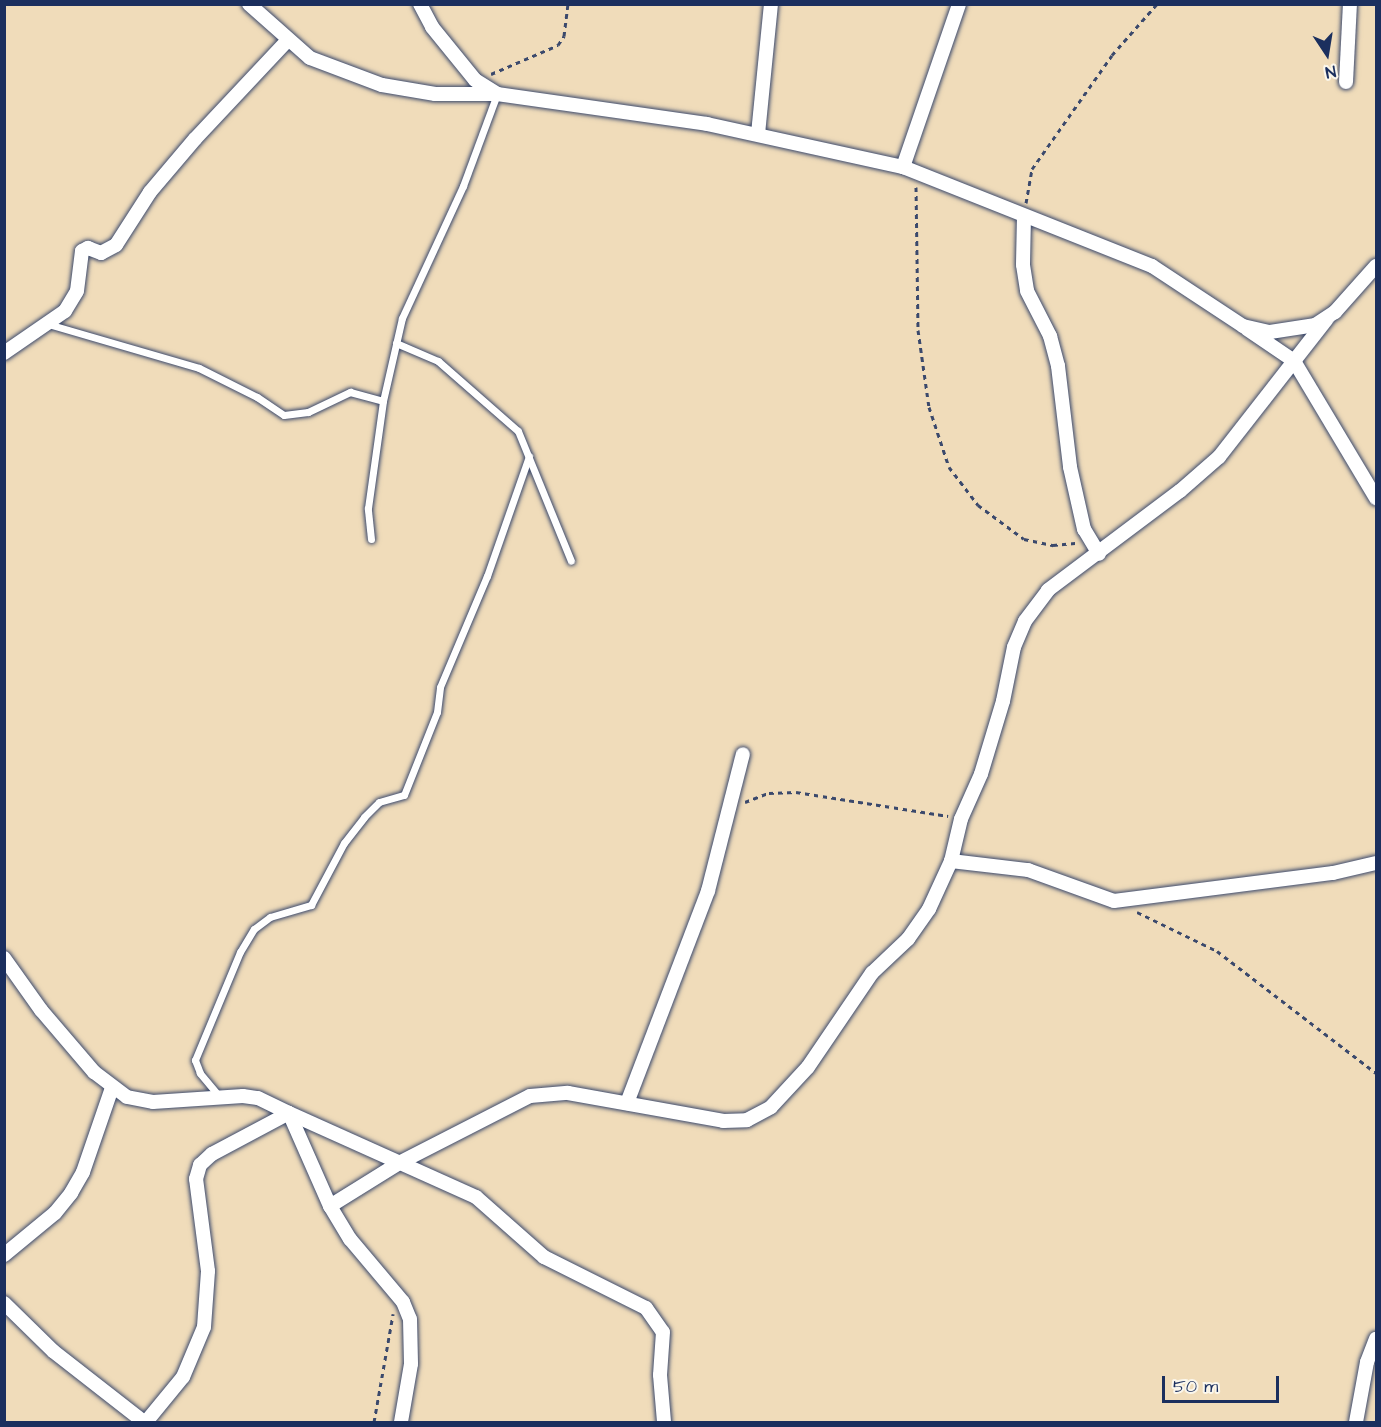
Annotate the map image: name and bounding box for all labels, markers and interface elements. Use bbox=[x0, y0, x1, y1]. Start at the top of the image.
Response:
north arrow bbox=[1297, 24, 1357, 84]
text: N bbox=[1324, 60, 1338, 83]
scale bar bbox=[1165, 1364, 1282, 1402]
text: 50 m bbox=[1173, 1374, 1218, 1399]

